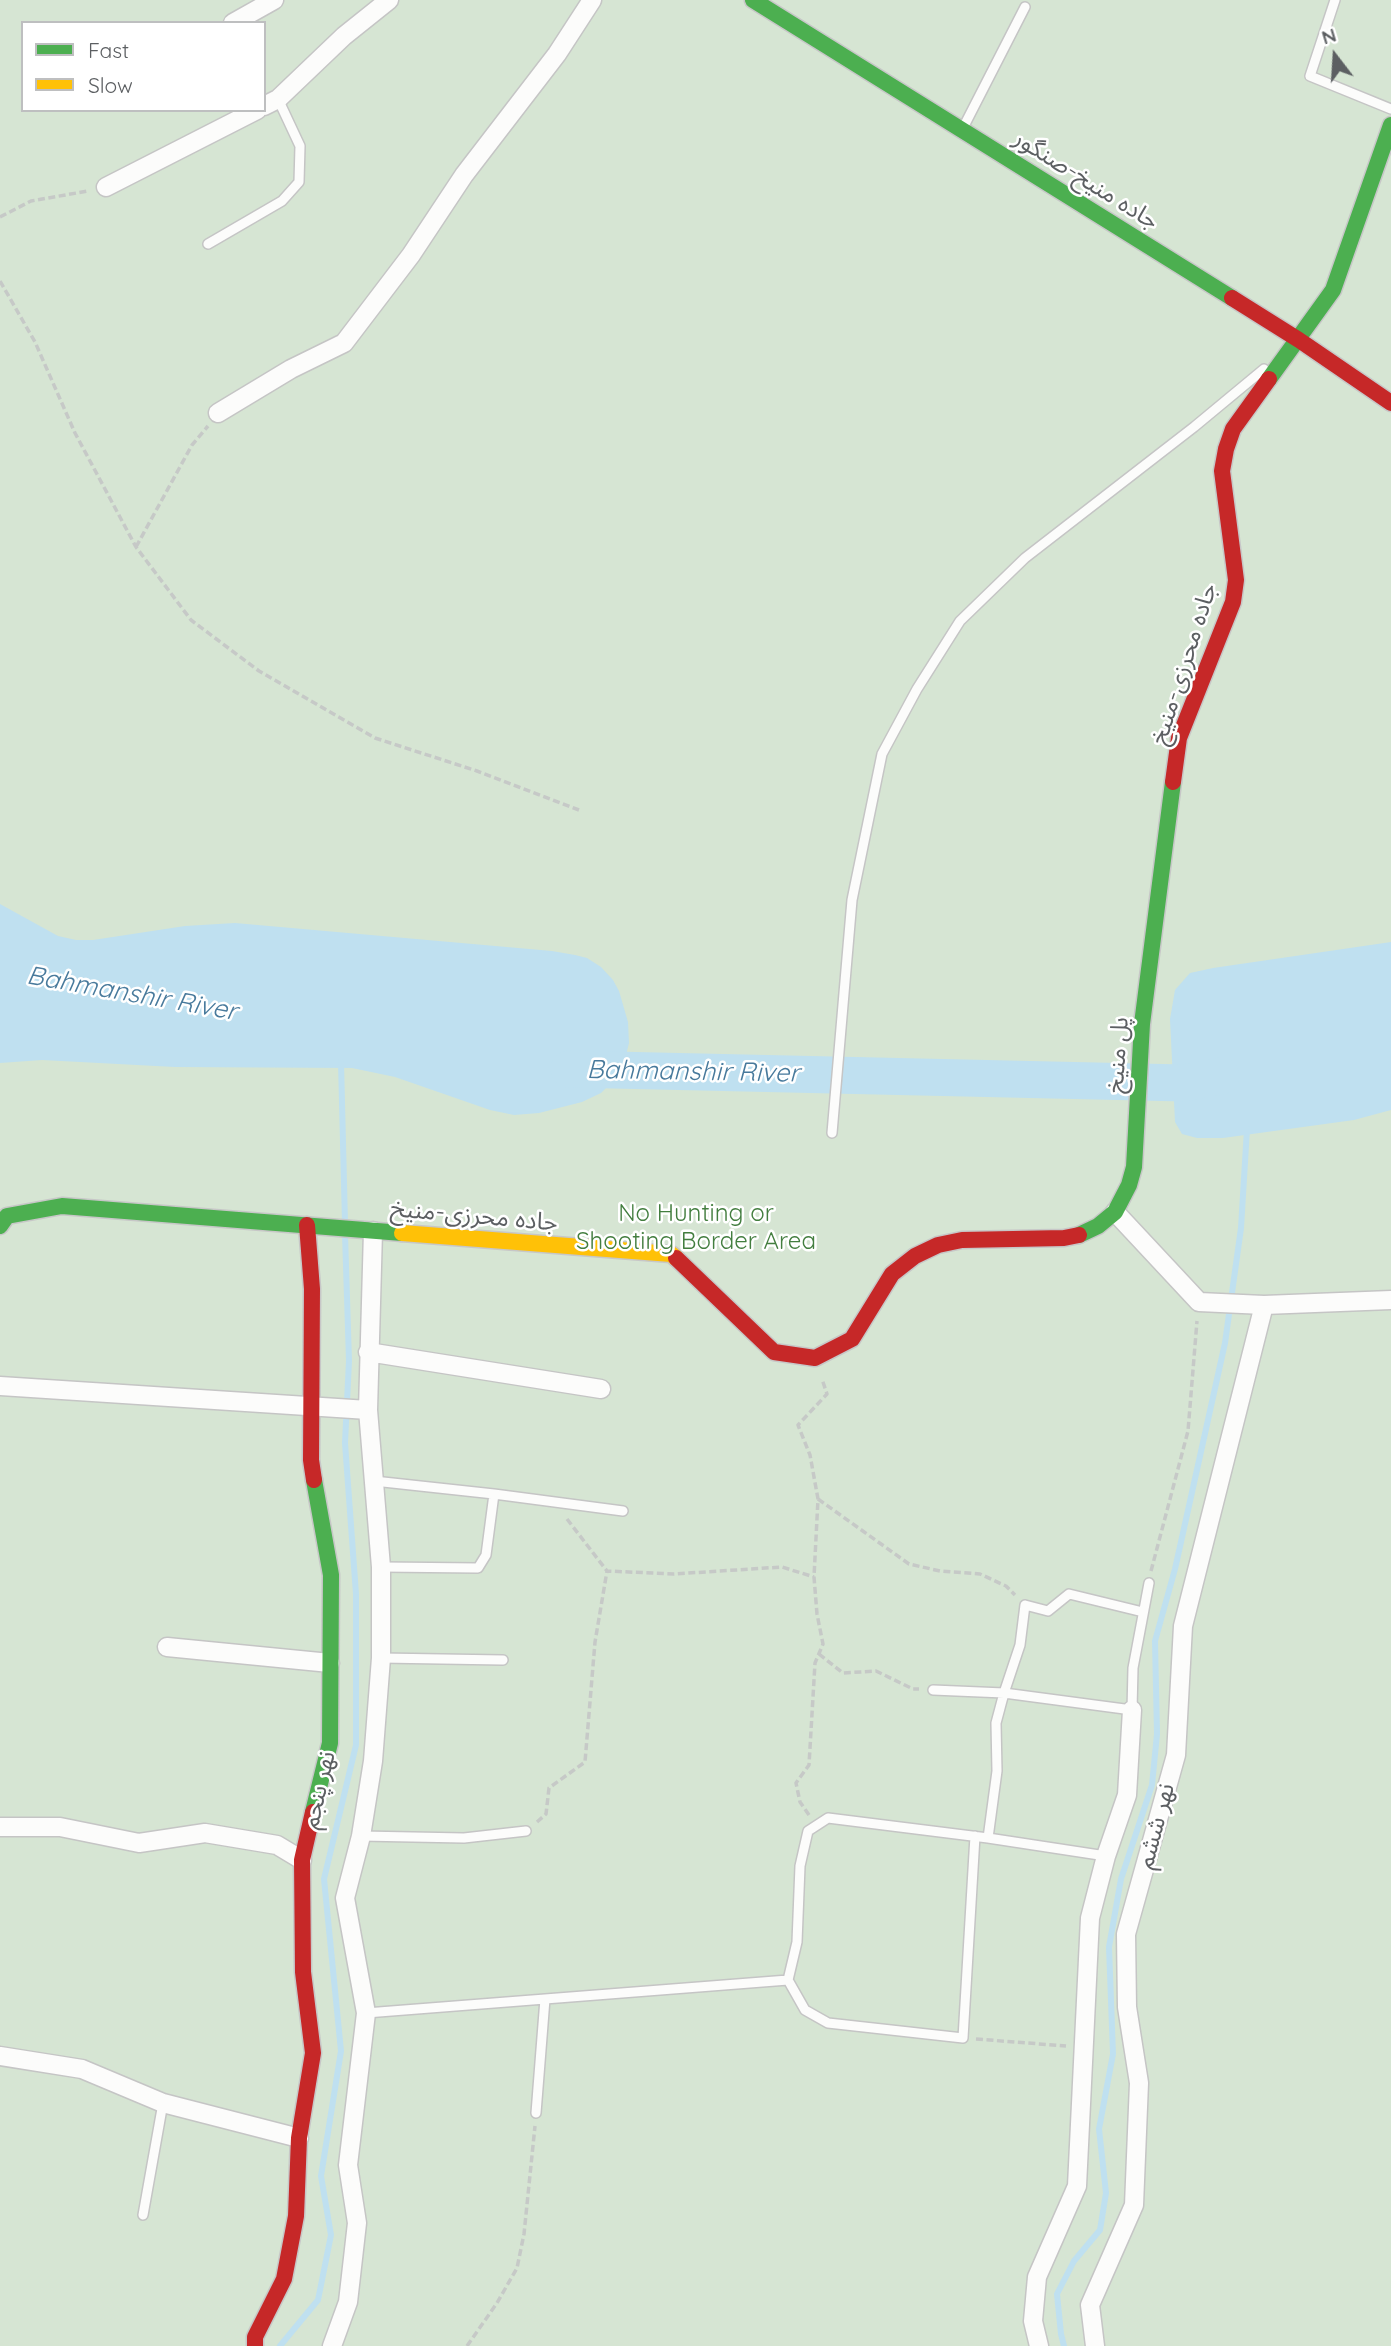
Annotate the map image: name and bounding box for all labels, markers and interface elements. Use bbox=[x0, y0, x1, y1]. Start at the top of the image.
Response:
legend bbox=[21, 21, 266, 112]
north arrow bbox=[1300, 21, 1370, 91]
text: N bbox=[1319, 22, 1339, 49]
text: Fast bbox=[88, 37, 129, 63]
text: Slow bbox=[88, 72, 133, 98]
street label: جاده منیخ-صنگور bbox=[1008, 124, 1164, 236]
street label: جاده محرزی-منیخ bbox=[1144, 580, 1224, 748]
water label: Bahmanshir River bbox=[24, 960, 240, 1028]
street label: پل منیخ bbox=[1101, 1016, 1135, 1094]
water label: Bahmanshir River bbox=[586, 1055, 800, 1089]
street label: جاده محرزی-منیخ bbox=[389, 1194, 559, 1238]
park label: No Hunting or Shooting Border Area bbox=[576, 1200, 816, 1256]
street label: نهر پنجم bbox=[296, 1748, 342, 1832]
street label: نهر ششم bbox=[1131, 1780, 1181, 1872]

